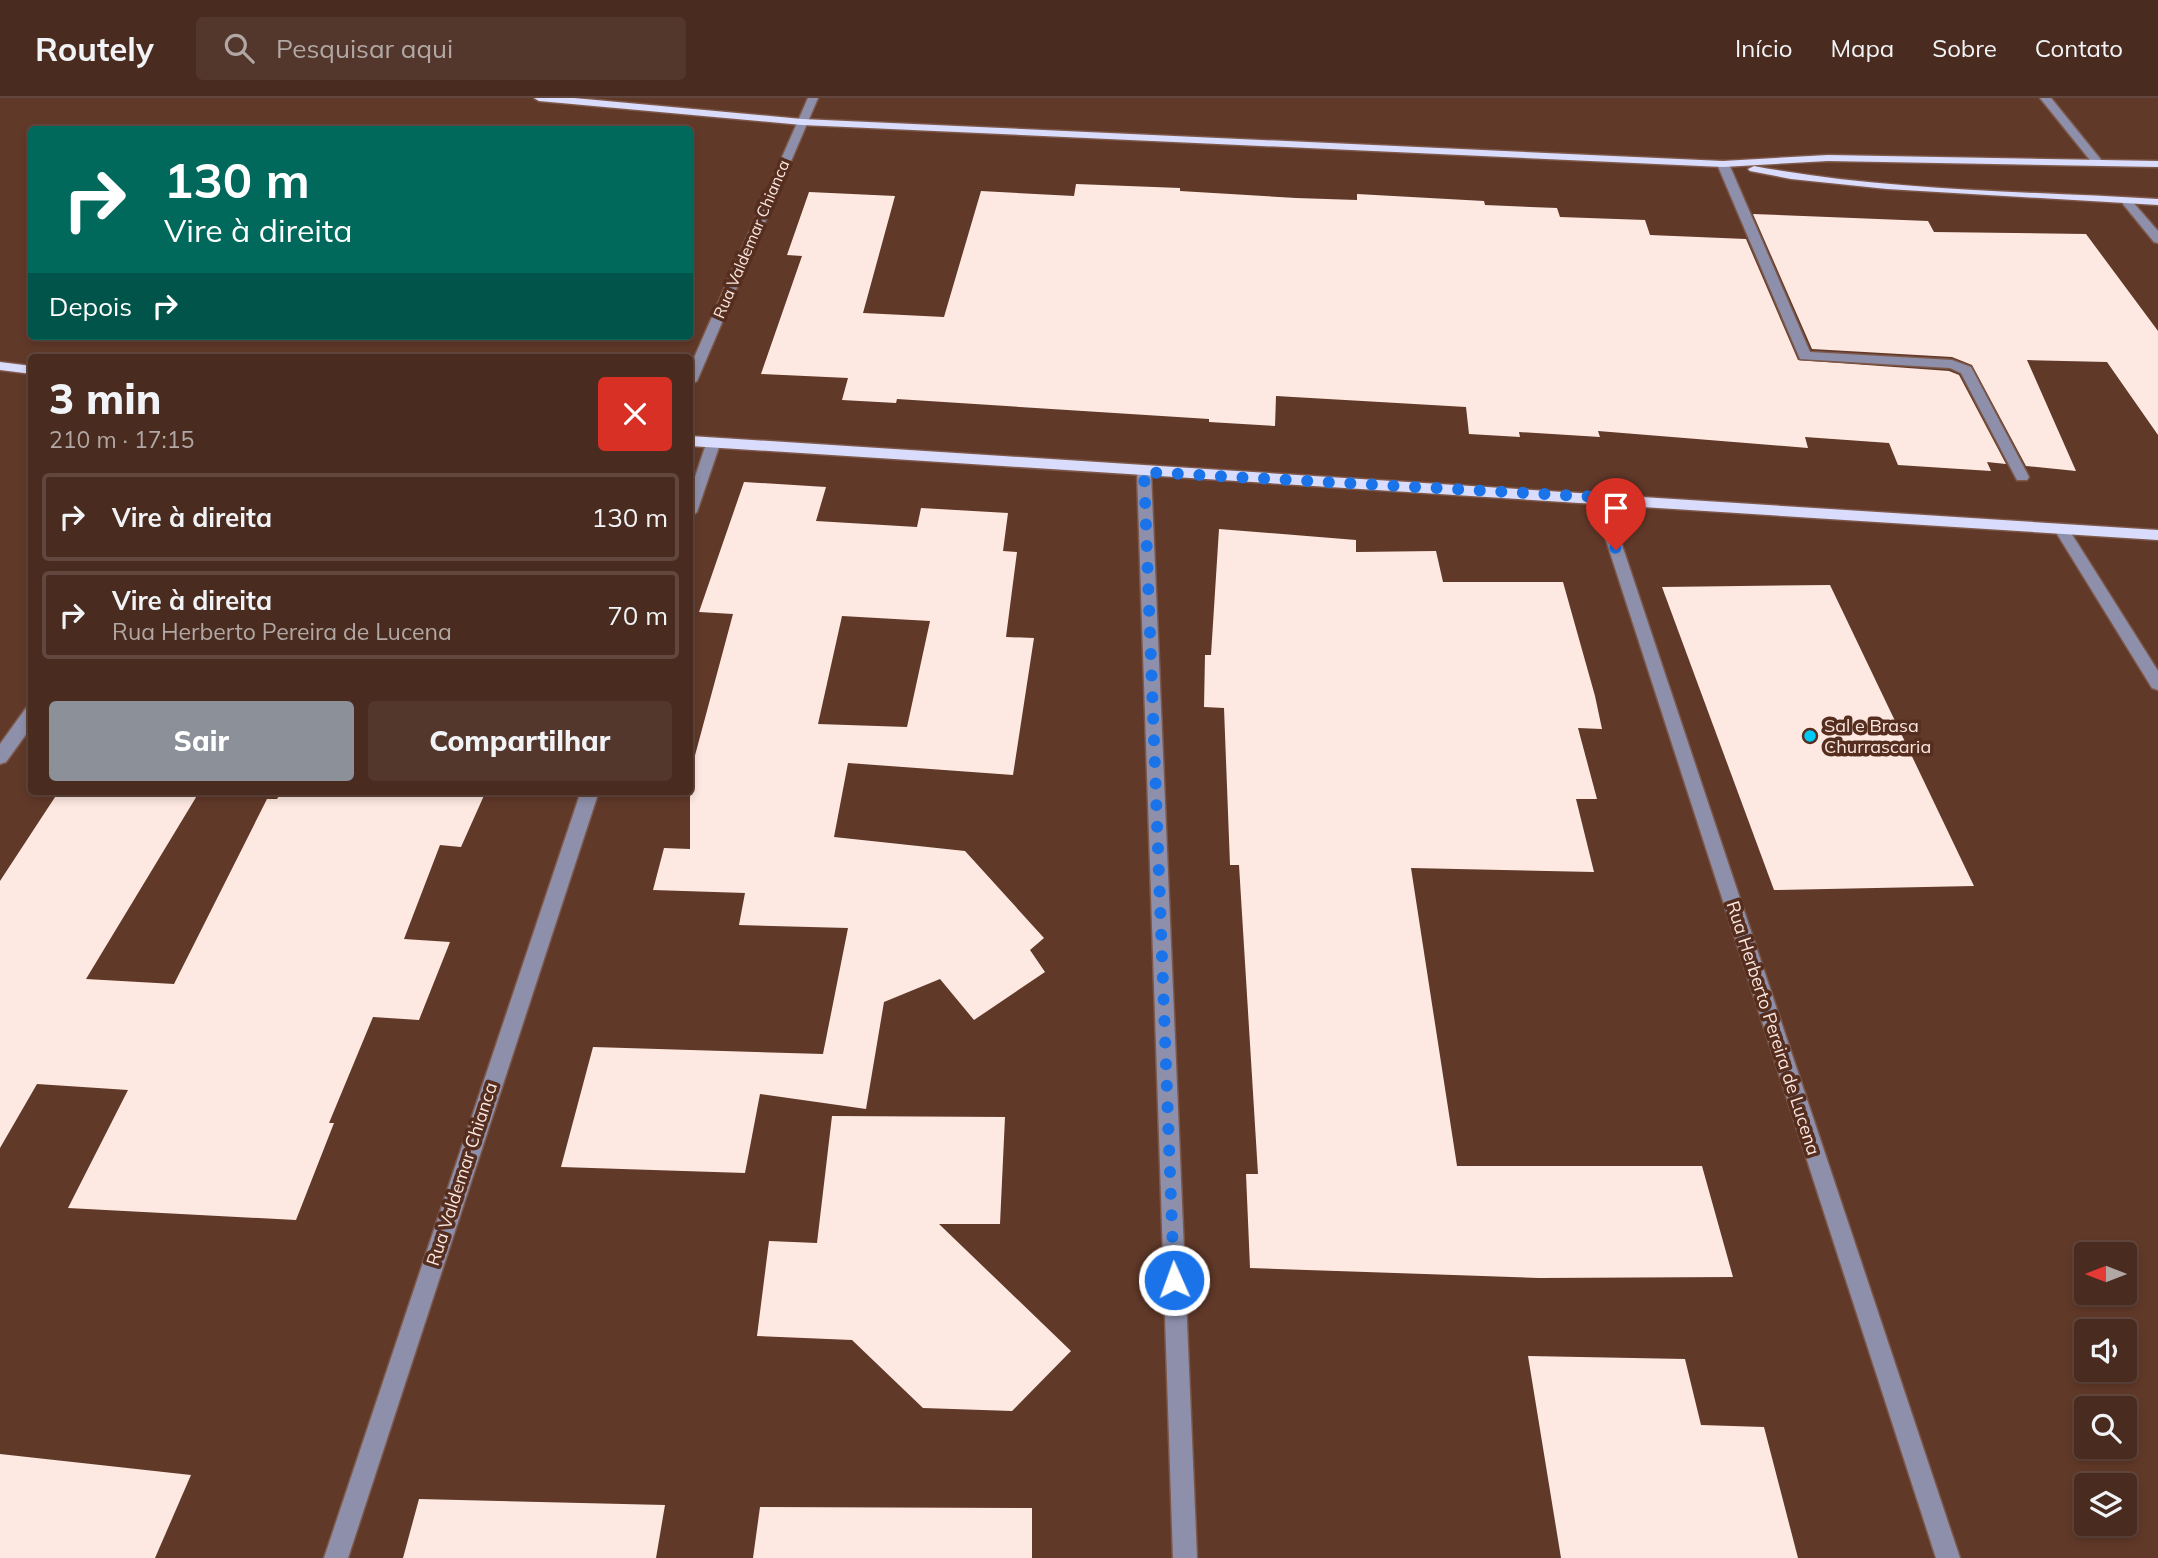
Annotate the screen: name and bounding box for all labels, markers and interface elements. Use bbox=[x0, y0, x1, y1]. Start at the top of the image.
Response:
search box bbox=[196, 17, 686, 80]
text: Routely bbox=[35, 28, 154, 69]
icon: search bbox=[220, 29, 258, 67]
text: Pesquisar aqui bbox=[276, 32, 453, 65]
text: Início bbox=[1735, 33, 1792, 63]
text: Mapa bbox=[1830, 33, 1894, 63]
text: Sobre bbox=[1932, 33, 1997, 63]
text: Contato bbox=[2035, 33, 2123, 63]
text: 130 m bbox=[164, 149, 310, 210]
icon: right bbox=[49, 154, 140, 245]
street label: Rua Valdemar Chianca bbox=[709, 157, 793, 321]
text: Vire à direita bbox=[164, 210, 352, 250]
icon: right bbox=[146, 287, 184, 325]
text: Depois bbox=[49, 290, 132, 323]
text: 3 min bbox=[49, 372, 162, 425]
button: close bbox=[598, 377, 672, 451]
text: 210 m · 17:15 bbox=[49, 425, 194, 454]
pin bbox=[1586, 478, 1646, 550]
icon: arrive bbox=[1597, 489, 1635, 527]
icon: right bbox=[53, 498, 91, 536]
text: Vire à direita bbox=[112, 501, 272, 534]
text: 130 m bbox=[592, 501, 668, 534]
text: Vire à direita bbox=[112, 584, 272, 617]
icon: right bbox=[53, 596, 91, 634]
text: 70 m bbox=[607, 599, 668, 632]
text: Rua Herberto Pereira de Lucena bbox=[112, 617, 452, 646]
button: Sair bbox=[49, 701, 354, 781]
button: Compartilhar bbox=[368, 701, 672, 781]
place label: Sal e Brasa Churrascaria bbox=[1824, 714, 1931, 758]
marker: Sal e Brasa Churrascaria bbox=[1802, 728, 1818, 744]
street label: Rua Herberto Pereira de Lucena bbox=[1721, 898, 1826, 1158]
street label: Rua Valdemar Chianca bbox=[421, 1079, 502, 1268]
north arrow bbox=[2074, 1242, 2137, 1306]
map controls bbox=[2074, 1242, 2137, 1536]
position arrow bbox=[1137, 1243, 1211, 1317]
button: sound bbox=[2074, 1319, 2137, 1382]
button: search bbox=[2074, 1396, 2137, 1459]
button: layers bbox=[2074, 1473, 2137, 1536]

